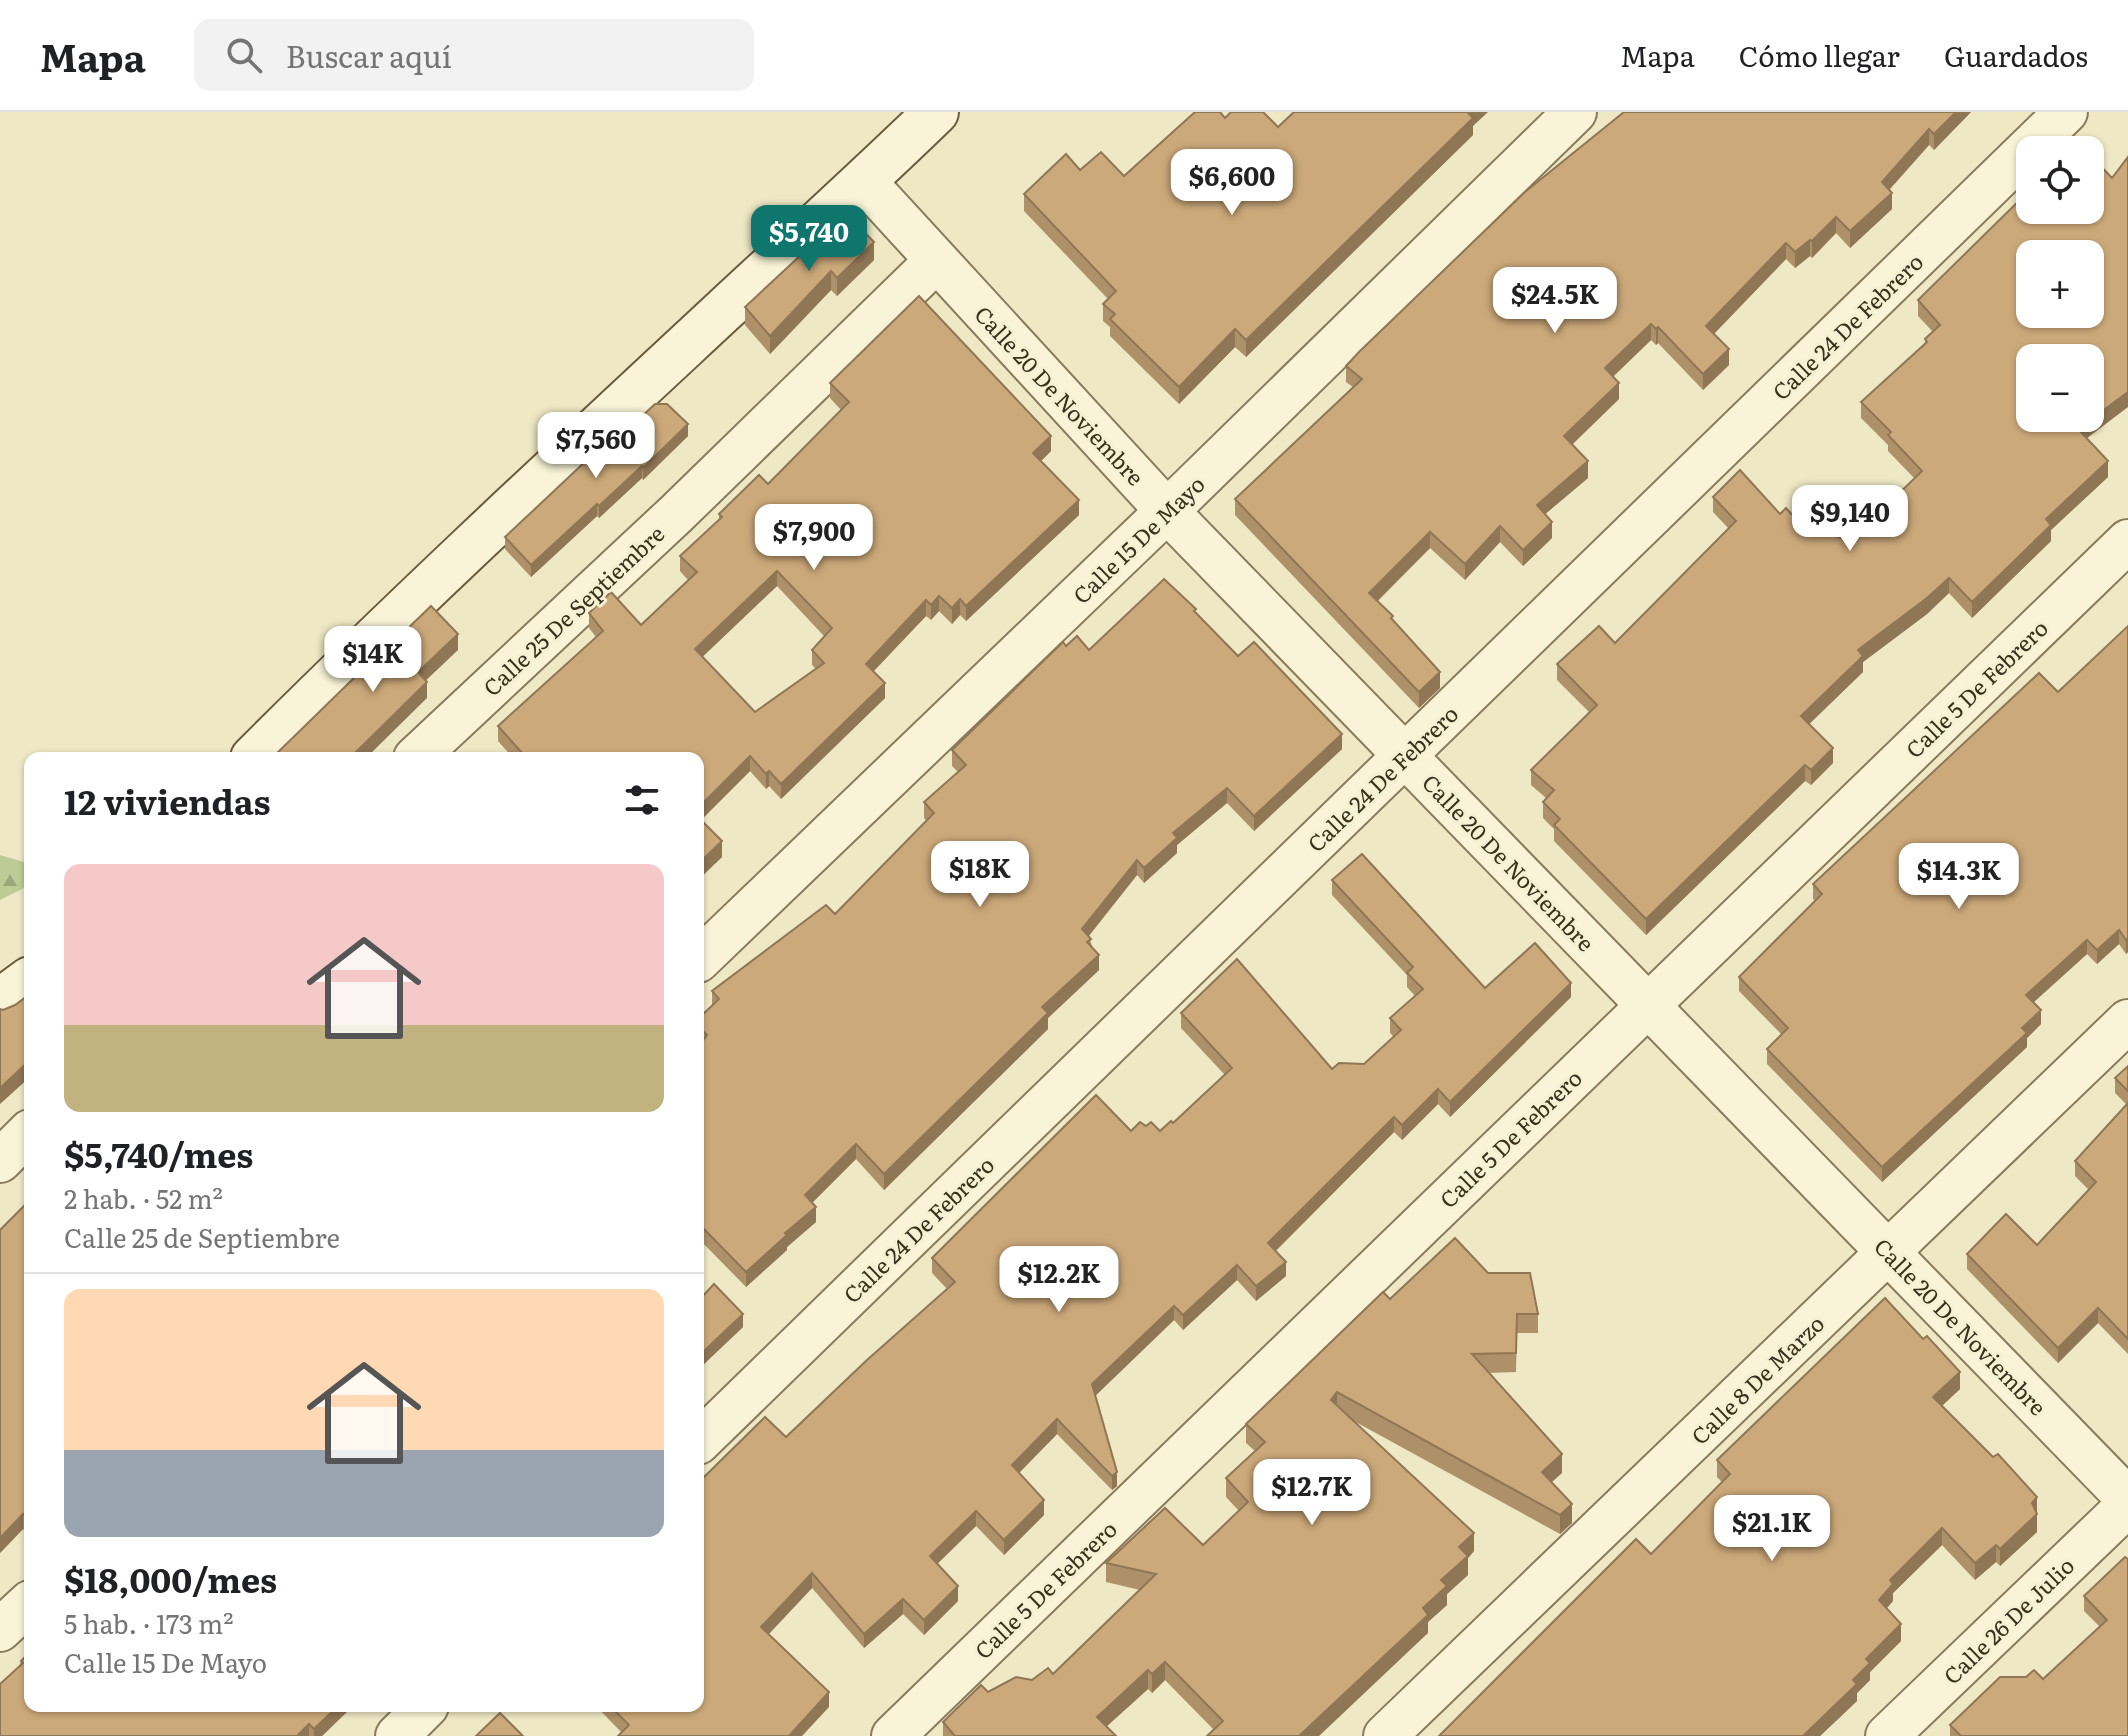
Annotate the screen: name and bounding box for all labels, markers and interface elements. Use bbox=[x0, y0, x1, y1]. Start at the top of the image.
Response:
search box bbox=[194, 19, 754, 91]
text: Mapa bbox=[40, 27, 146, 84]
icon: search bbox=[222, 33, 266, 77]
text: Buscar aquí bbox=[286, 33, 452, 77]
text: Mapa bbox=[1620, 34, 1695, 76]
text: Cómo llegar bbox=[1739, 34, 1900, 76]
text: Guardados bbox=[1944, 34, 2088, 76]
map controls bbox=[2016, 136, 2104, 432]
button: locate bbox=[2016, 136, 2104, 224]
pin: $6,600 bbox=[1167, 149, 1297, 217]
text: $6,600 bbox=[1189, 155, 1275, 194]
pin: $5,740 bbox=[744, 205, 874, 273]
text: $5,740 bbox=[769, 211, 849, 250]
button: + bbox=[2016, 240, 2104, 328]
street label: Calle 24 De Febrero bbox=[1764, 245, 1930, 407]
pin: $24.5K bbox=[1490, 267, 1620, 335]
text: $24.5K bbox=[1511, 273, 1599, 312]
street label: Calle 20 De Noviembre bbox=[968, 298, 1152, 492]
button: − bbox=[2016, 344, 2104, 432]
pin: $7,560 bbox=[531, 412, 661, 480]
text: $7,560 bbox=[556, 418, 636, 457]
street label: Calle 15 De Mayo bbox=[1065, 467, 1211, 611]
pin: $9,140 bbox=[1785, 485, 1915, 553]
text: $9,140 bbox=[1810, 491, 1890, 530]
pin: $7,900 bbox=[749, 504, 879, 572]
text: $7,900 bbox=[773, 510, 855, 549]
street label: Calle 25 De Septiembre bbox=[475, 517, 671, 703]
street label: Calle 5 De Febrero bbox=[1897, 611, 2055, 765]
pin: $14K bbox=[326, 626, 420, 694]
text: $14K bbox=[342, 632, 404, 671]
street label: Calle 24 De Febrero bbox=[1299, 697, 1465, 859]
street label: Calle 20 De Noviembre bbox=[1415, 766, 1603, 958]
text: 12 viviendas bbox=[64, 775, 270, 825]
icon: filters bbox=[620, 778, 664, 822]
pin: $18K bbox=[933, 841, 1027, 909]
pin: $14.3K bbox=[1894, 843, 2024, 911]
text: $18K bbox=[949, 847, 1011, 886]
text: $14.3K bbox=[1917, 849, 2001, 888]
icon: home bbox=[292, 916, 436, 1060]
street label: Calle 5 De Febrero bbox=[1431, 1061, 1589, 1215]
text: $5,740/mes bbox=[64, 1128, 253, 1178]
street label: Calle 24 De Febrero bbox=[835, 1148, 1001, 1310]
text: 2 hab. · 52 m² bbox=[64, 1178, 223, 1217]
text: Calle 25 de Septiembre bbox=[64, 1217, 340, 1256]
street label: Calle 20 De Noviembre bbox=[1867, 1230, 2055, 1422]
pin: $12.2K bbox=[994, 1246, 1124, 1314]
text: $12.2K bbox=[1017, 1252, 1101, 1291]
street label: Calle 8 De Marzo bbox=[1683, 1307, 1831, 1451]
icon: home bbox=[292, 1341, 436, 1485]
pin: $12.7K bbox=[1247, 1459, 1377, 1527]
text: $12.7K bbox=[1271, 1465, 1353, 1504]
pin: $21.1K bbox=[1707, 1495, 1837, 1563]
text: $21.1K bbox=[1732, 1501, 1812, 1540]
street label: Calle 5 De Febrero bbox=[966, 1512, 1124, 1666]
street label: Calle 26 De Julio bbox=[1935, 1549, 2081, 1691]
text: $18,000/mes bbox=[64, 1553, 277, 1603]
text: 5 hab. · 173 m² bbox=[64, 1603, 234, 1642]
text: Calle 15 De Mayo bbox=[64, 1642, 267, 1681]

